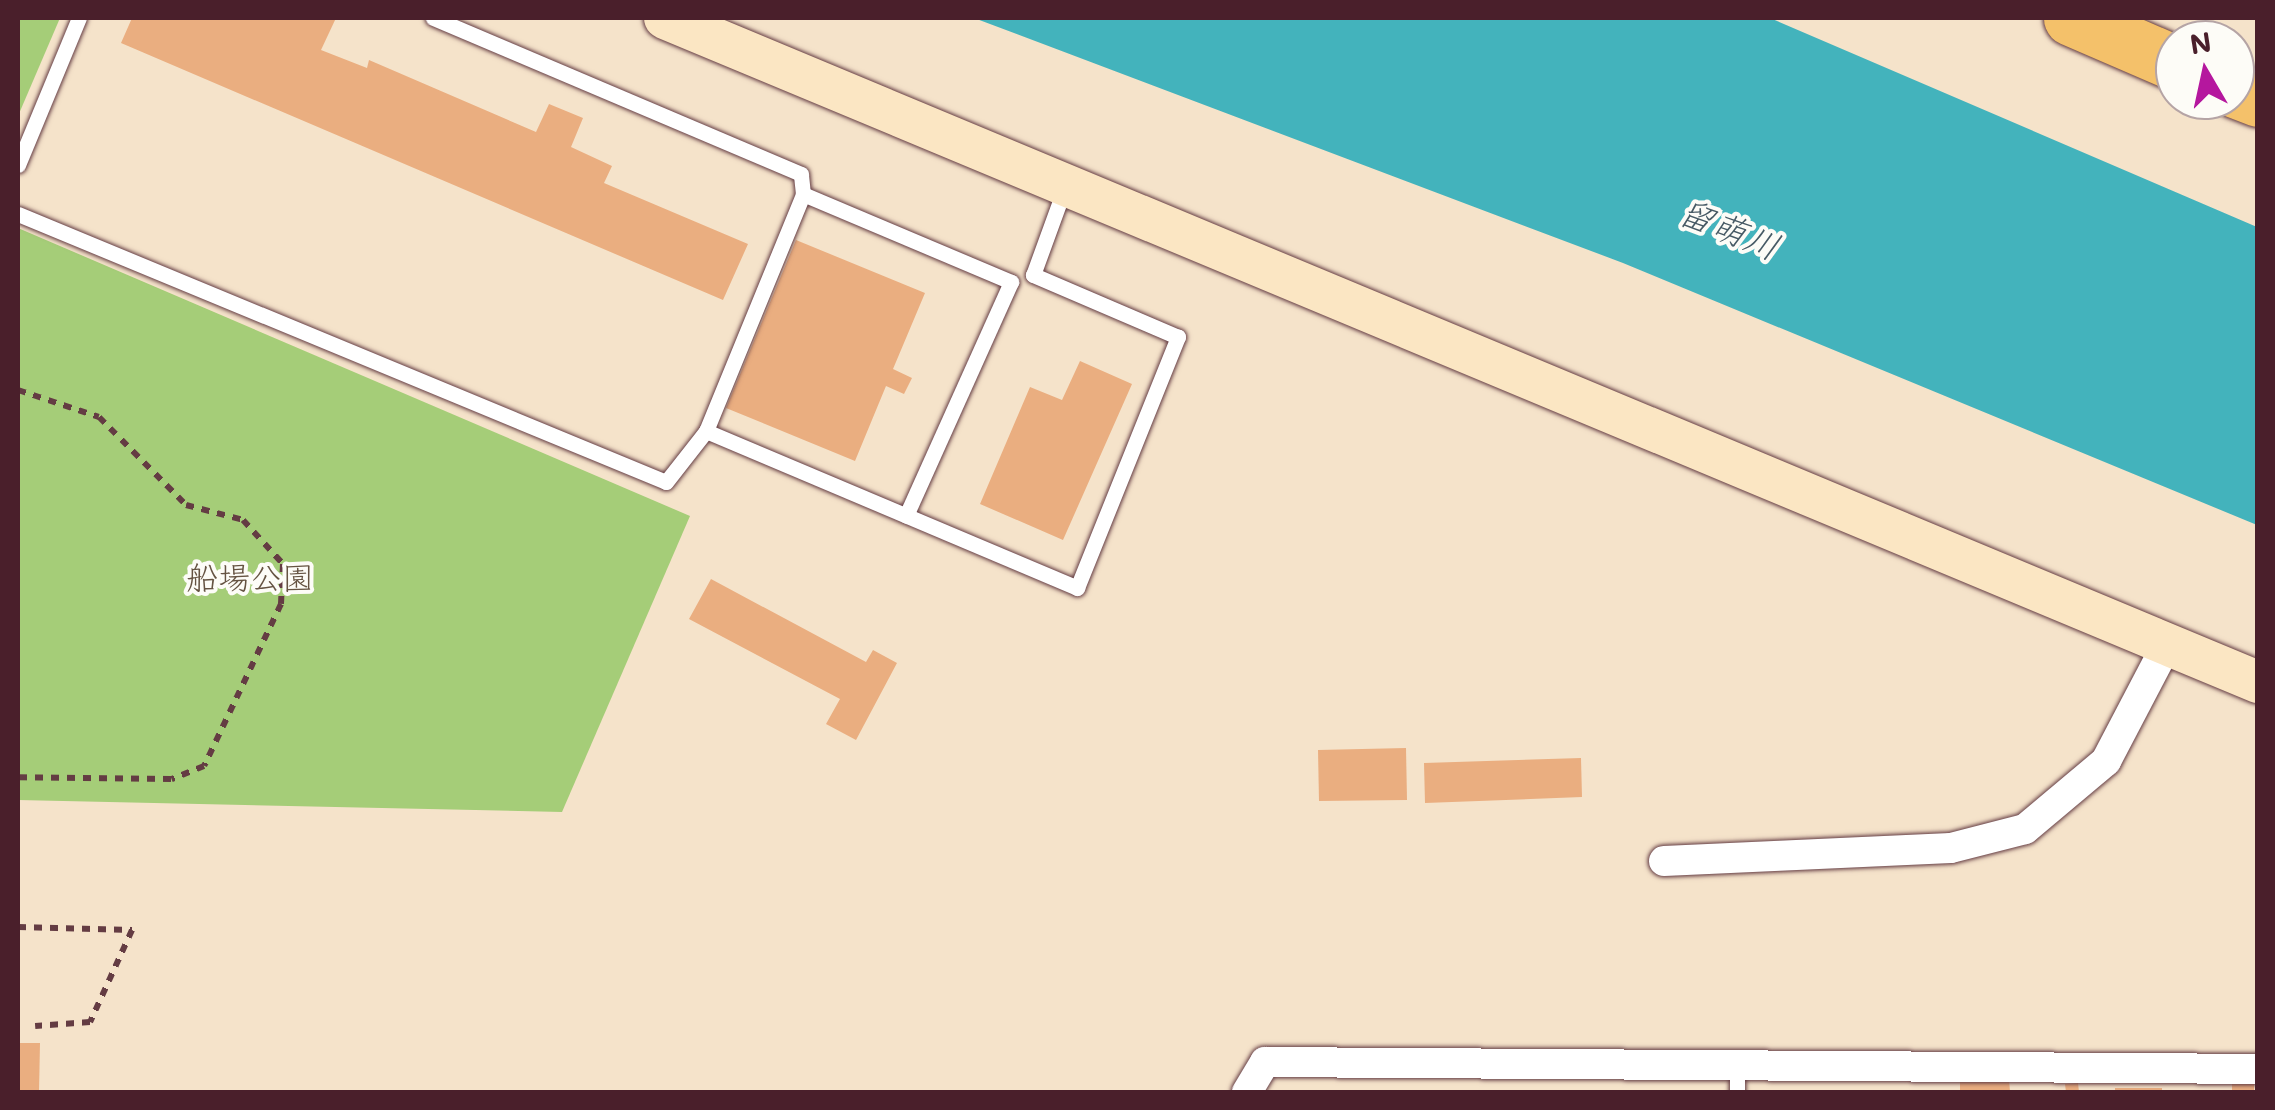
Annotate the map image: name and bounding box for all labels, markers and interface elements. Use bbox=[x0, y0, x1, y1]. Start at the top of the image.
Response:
north arrow bbox=[2155, 20, 2255, 120]
text: N bbox=[2187, 23, 2214, 62]
water label: 留萌川 bbox=[1673, 189, 1787, 267]
park label: 船場公園 bbox=[186, 557, 314, 595]

